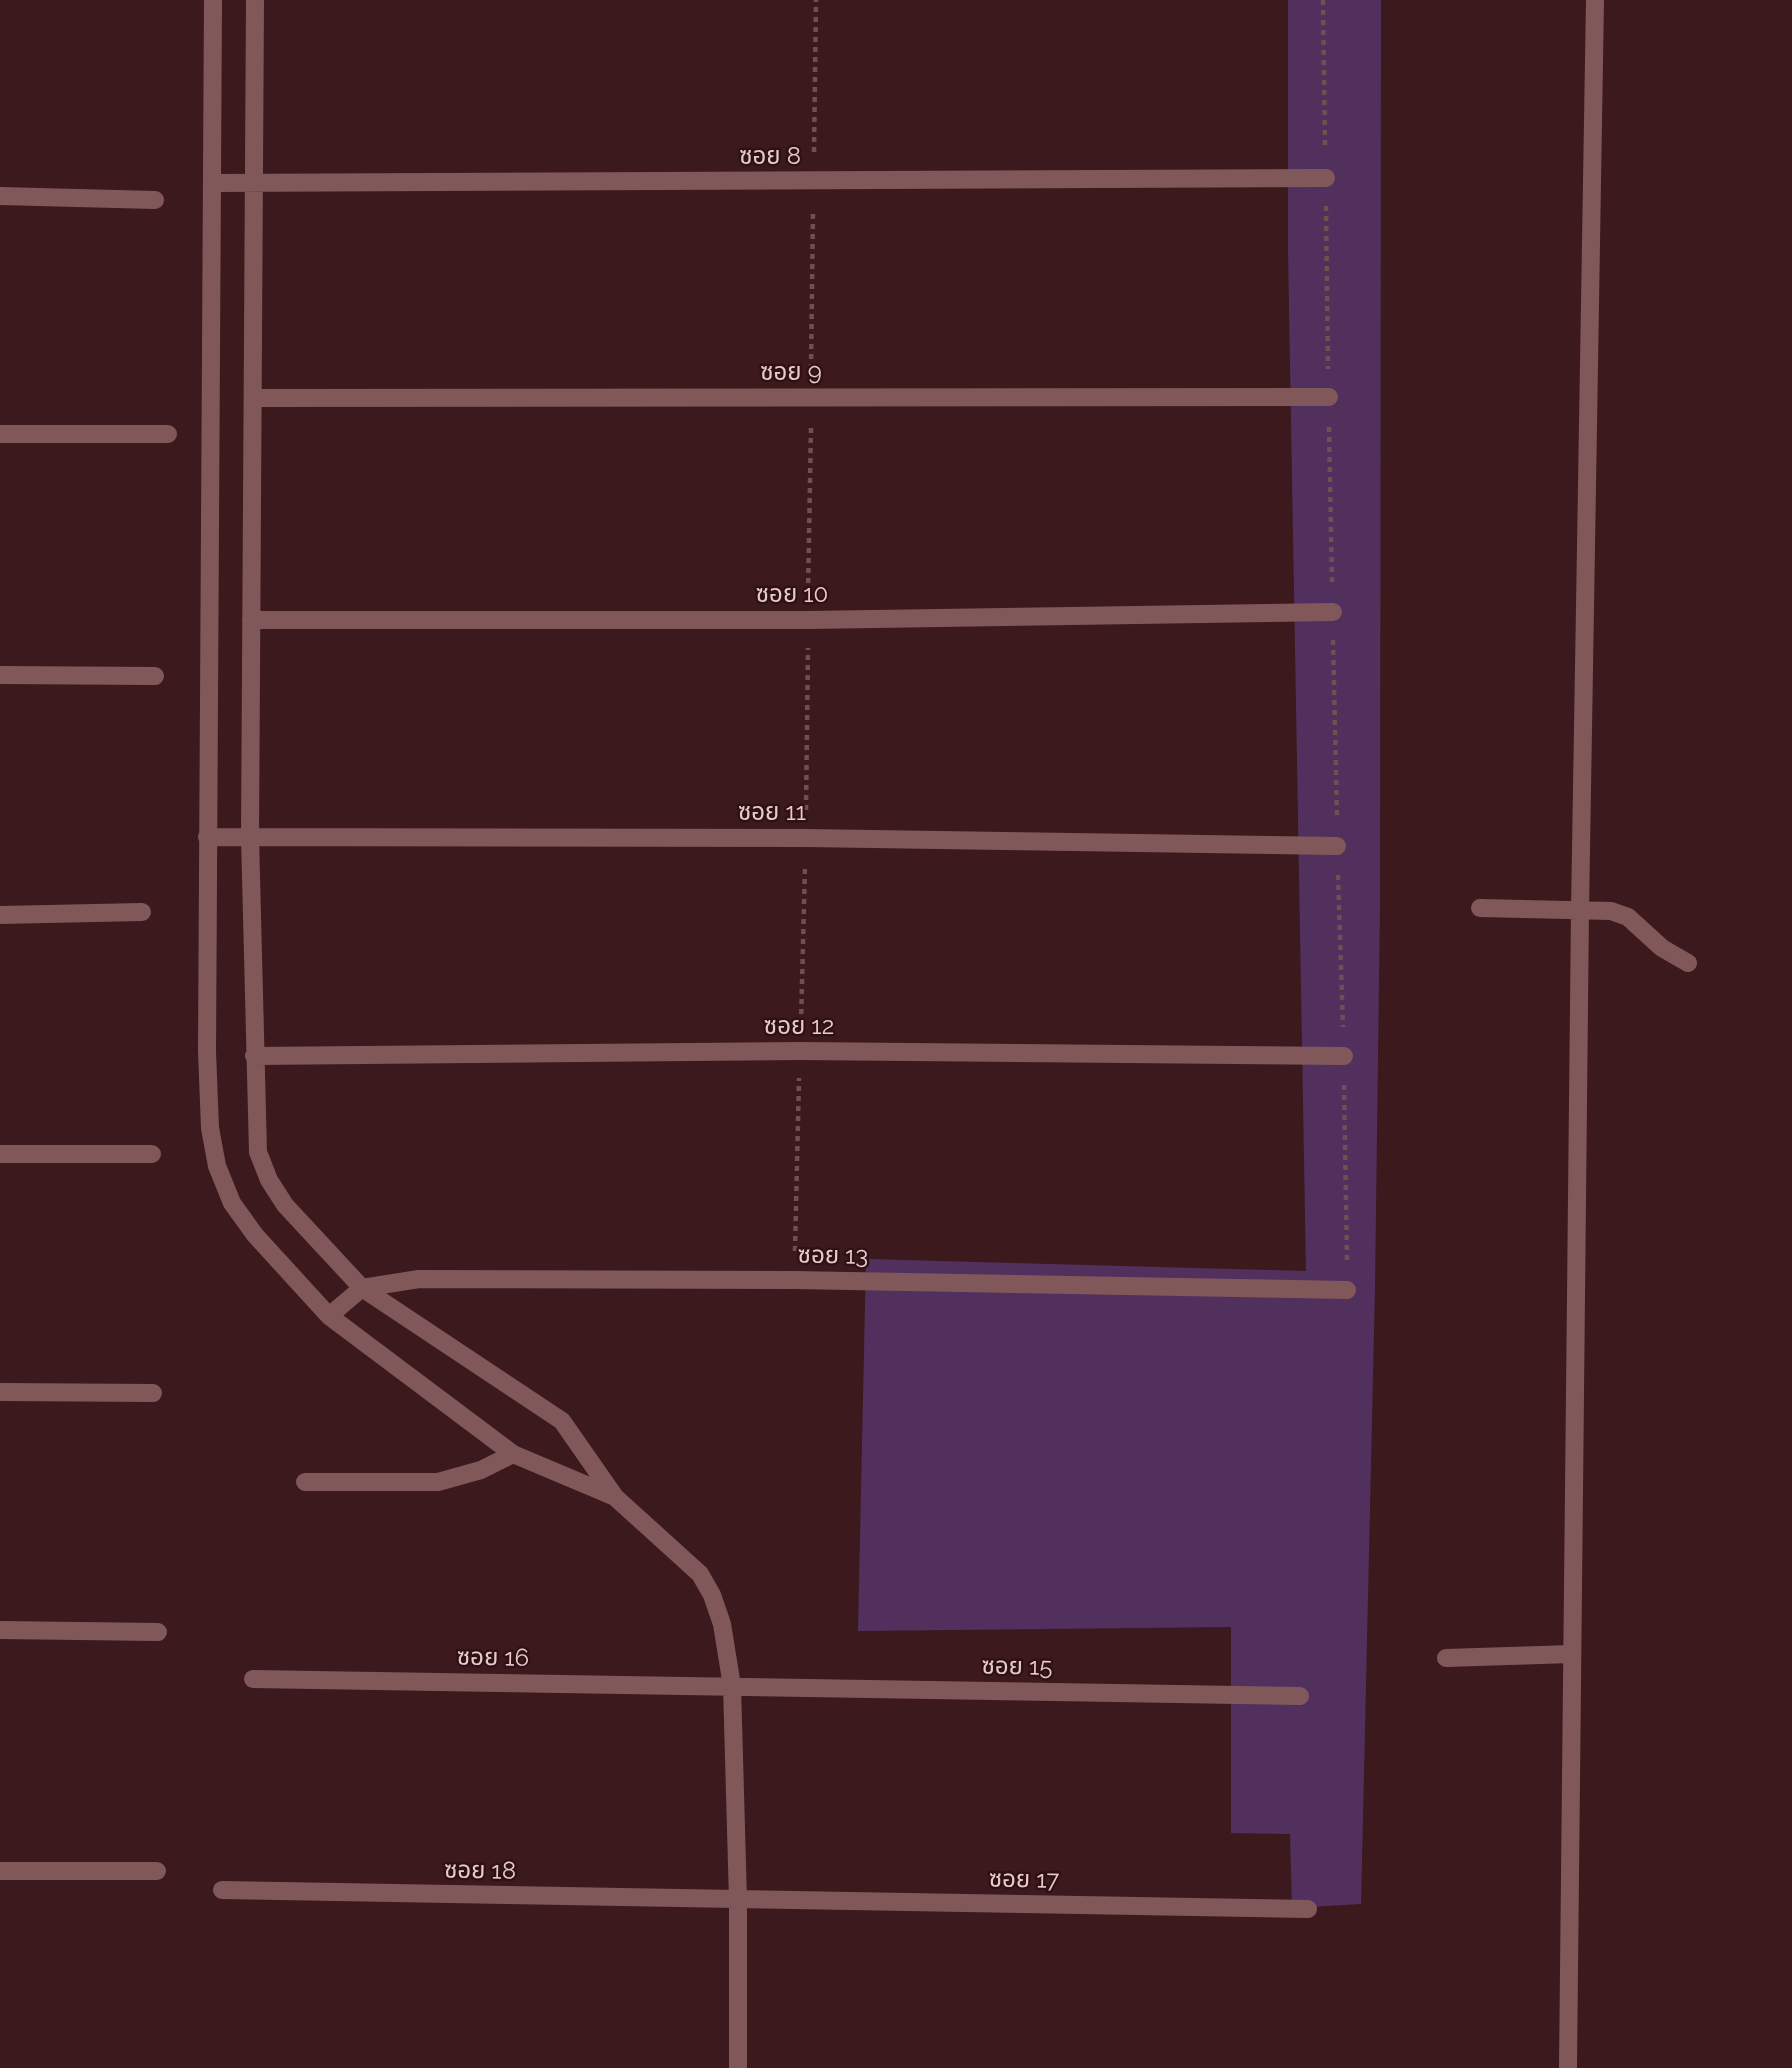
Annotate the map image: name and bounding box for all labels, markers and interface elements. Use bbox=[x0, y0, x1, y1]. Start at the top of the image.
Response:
street label: ซอย 8 bbox=[739, 143, 801, 171]
street label: ซอย 9 bbox=[760, 359, 822, 387]
street label: ซอย 10 bbox=[756, 581, 828, 609]
street label: ซอย 11 bbox=[738, 799, 806, 827]
street label: ซอย 12 bbox=[764, 1013, 834, 1041]
street label: ซอย 13 bbox=[797, 1241, 869, 1271]
street label: ซอย 16 bbox=[457, 1643, 529, 1673]
street label: ซอย 15 bbox=[981, 1652, 1053, 1682]
street label: ซอย 18 bbox=[444, 1856, 516, 1886]
street label: ซอย 17 bbox=[989, 1865, 1059, 1895]

